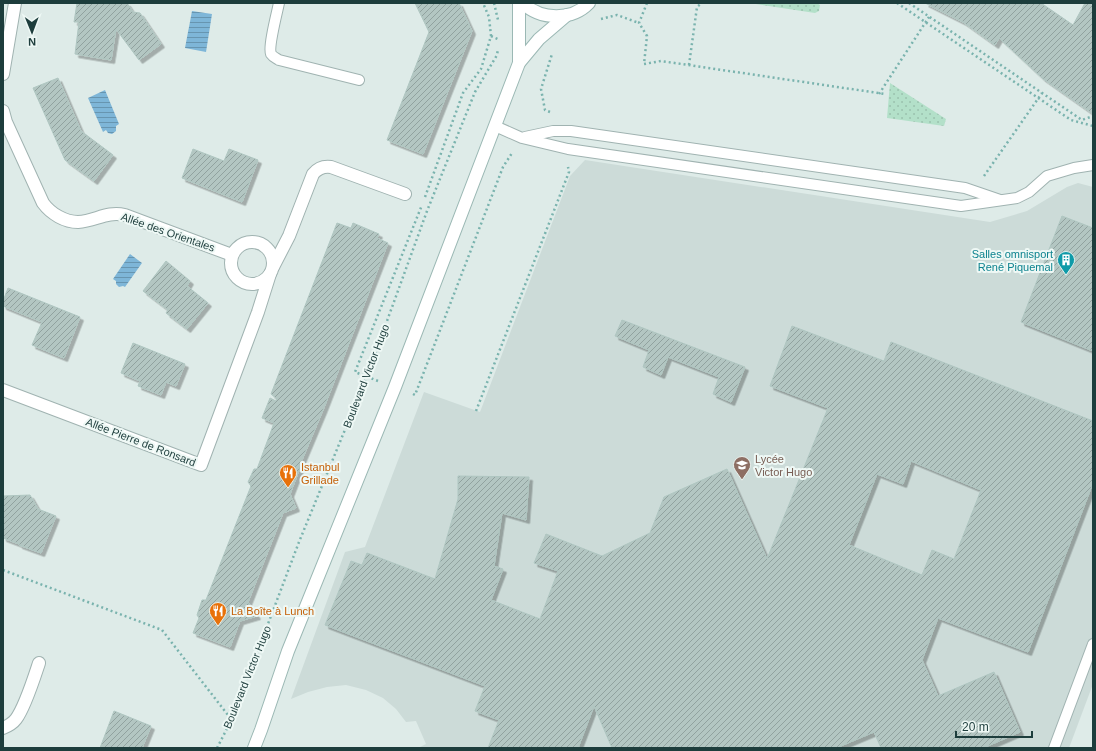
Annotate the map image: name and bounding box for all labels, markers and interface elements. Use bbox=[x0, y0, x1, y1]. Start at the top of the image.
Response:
north arrow bbox=[12, 12, 52, 52]
text: N bbox=[28, 36, 36, 48]
street label: Allée des Orientales bbox=[120, 210, 217, 254]
place label: Salles omnisport René Piquemal bbox=[972, 248, 1053, 273]
building icon: Salles omnisport René Piquemal bbox=[1056, 250, 1076, 275]
street label: Boulevard Victor Hugo bbox=[341, 323, 391, 429]
street label: Allée Pierre de Ronsard bbox=[84, 415, 198, 469]
place label: Lycée Victor Hugo bbox=[755, 453, 812, 478]
school or university icon: Lycée Victor Hugo bbox=[732, 455, 752, 480]
place label: Istanbul Grillade bbox=[301, 461, 340, 486]
restaurant icon: Istanbul Grillade bbox=[278, 463, 298, 488]
restaurant icon: La Boîte à Lunch bbox=[208, 601, 228, 626]
place label: La Boîte à Lunch bbox=[231, 605, 314, 617]
street label: Boulevard Victor Hugo bbox=[221, 624, 273, 730]
scale bar bbox=[956, 713, 1032, 739]
text: 20 m bbox=[962, 720, 989, 734]

